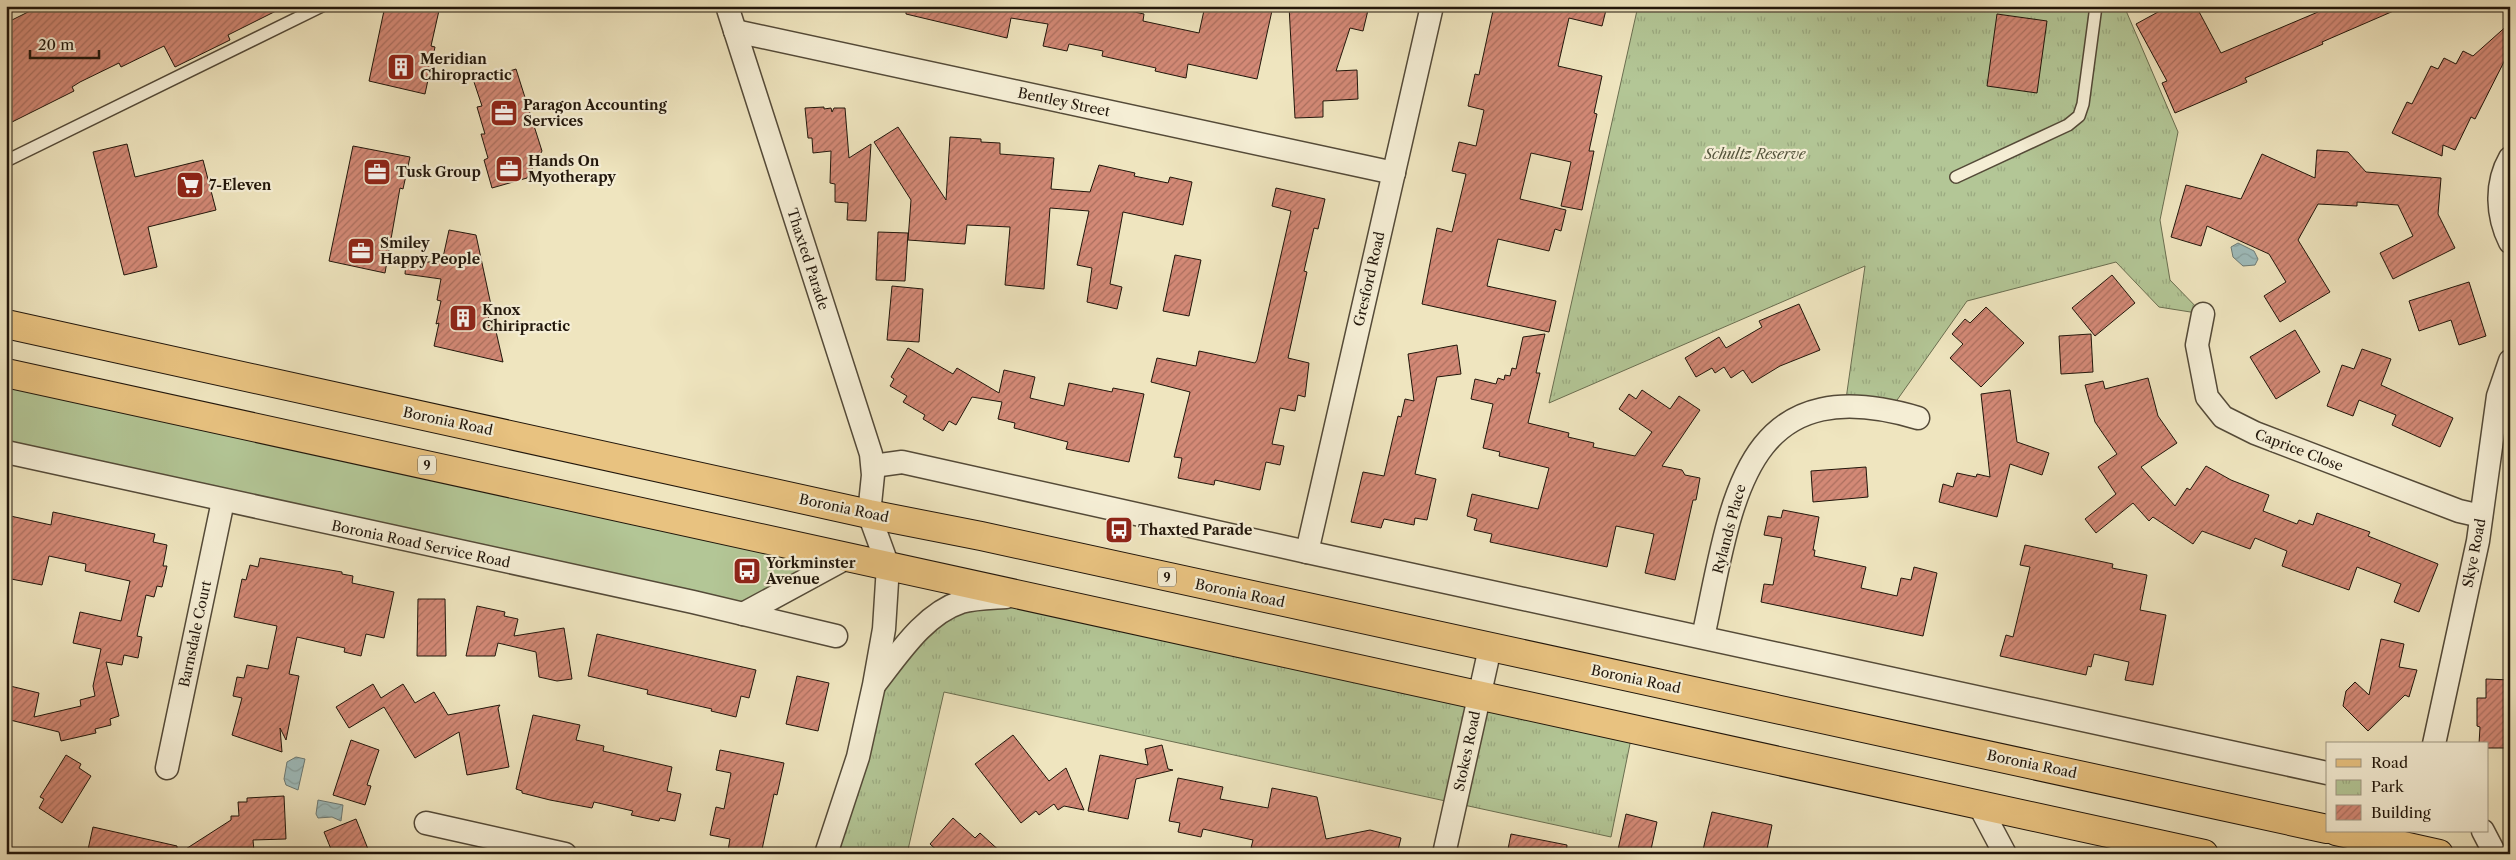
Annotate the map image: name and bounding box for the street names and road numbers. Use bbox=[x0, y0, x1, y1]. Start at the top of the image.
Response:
street label: Bentley Street bbox=[1016, 83, 1112, 121]
street label: Thaxted Parade bbox=[783, 206, 833, 312]
street label: Gresford Road bbox=[1349, 229, 1389, 328]
street label: Boronia Road bbox=[401, 403, 495, 439]
street label: Caprice Close bbox=[2252, 425, 2346, 475]
road number: 9 bbox=[418, 456, 436, 474]
street label: Rylands Place bbox=[1708, 482, 1750, 576]
street label: Boronia Road bbox=[797, 490, 891, 526]
street label: Boronia Road Service Road bbox=[330, 516, 513, 572]
street label: Skye Road bbox=[2459, 517, 2490, 589]
road number: 9 bbox=[1158, 568, 1176, 586]
street label: Boronia Road bbox=[1193, 575, 1287, 611]
street label: Barnsdale Court bbox=[175, 579, 215, 689]
street label: Boronia Road bbox=[1589, 661, 1683, 697]
street label: Stokes Road bbox=[1450, 709, 1484, 793]
street label: Boronia Road bbox=[1985, 746, 2079, 782]

